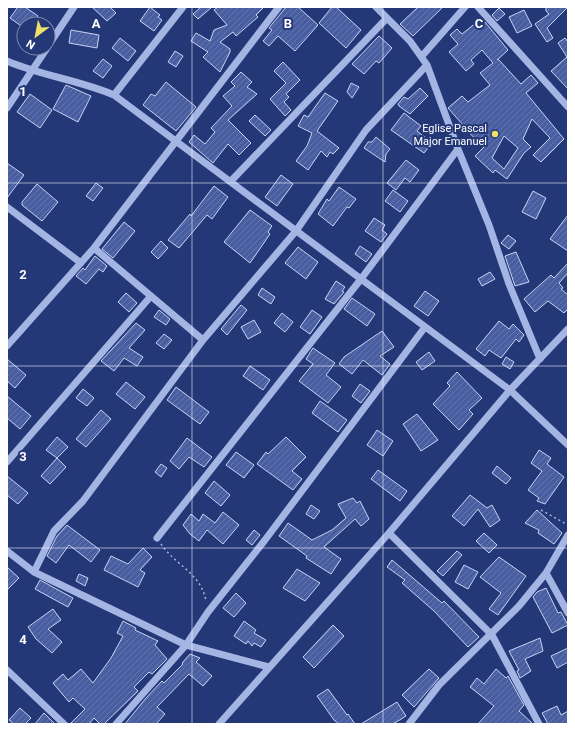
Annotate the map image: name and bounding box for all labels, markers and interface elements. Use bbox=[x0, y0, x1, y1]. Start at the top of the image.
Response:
north arrow bbox=[16, 16, 56, 56]
text: A bbox=[92, 16, 101, 31]
text: B bbox=[284, 16, 292, 31]
text: C bbox=[475, 16, 484, 31]
text: N bbox=[24, 36, 38, 52]
text: 1 bbox=[19, 84, 27, 99]
place label: Eglise Pascal Major Emanuel bbox=[414, 122, 487, 148]
marker: Eglise Pascal Major Emanuel bbox=[490, 129, 500, 139]
text: 2 bbox=[19, 267, 27, 282]
text: 3 bbox=[19, 449, 27, 464]
text: 4 bbox=[19, 632, 27, 647]

